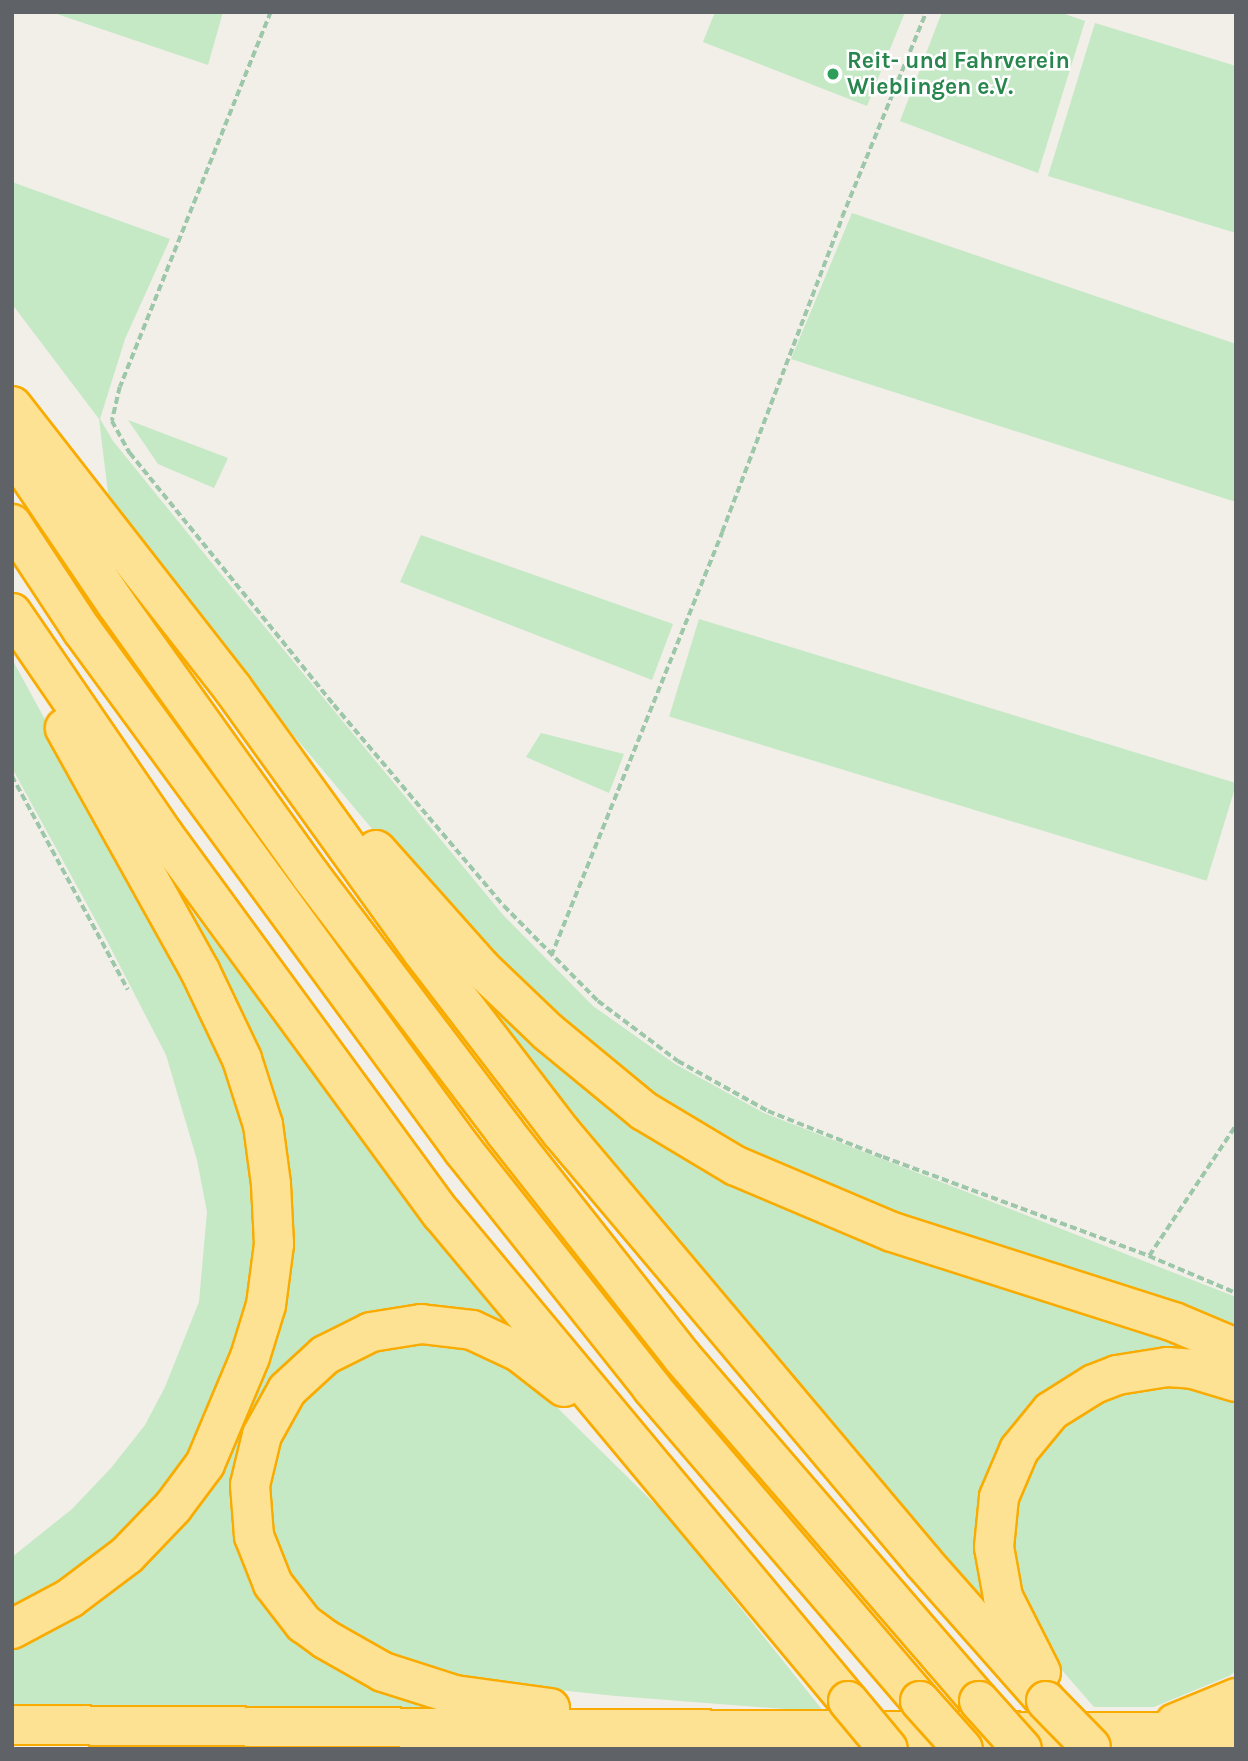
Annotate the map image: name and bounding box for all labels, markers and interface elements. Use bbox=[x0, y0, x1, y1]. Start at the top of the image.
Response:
place label: Reit- und Fahrverein Wieblingen e.V. bbox=[847, 47, 1070, 101]
marker: Reit- und Fahrverein Wieblingen e.V. bbox=[825, 66, 841, 82]

